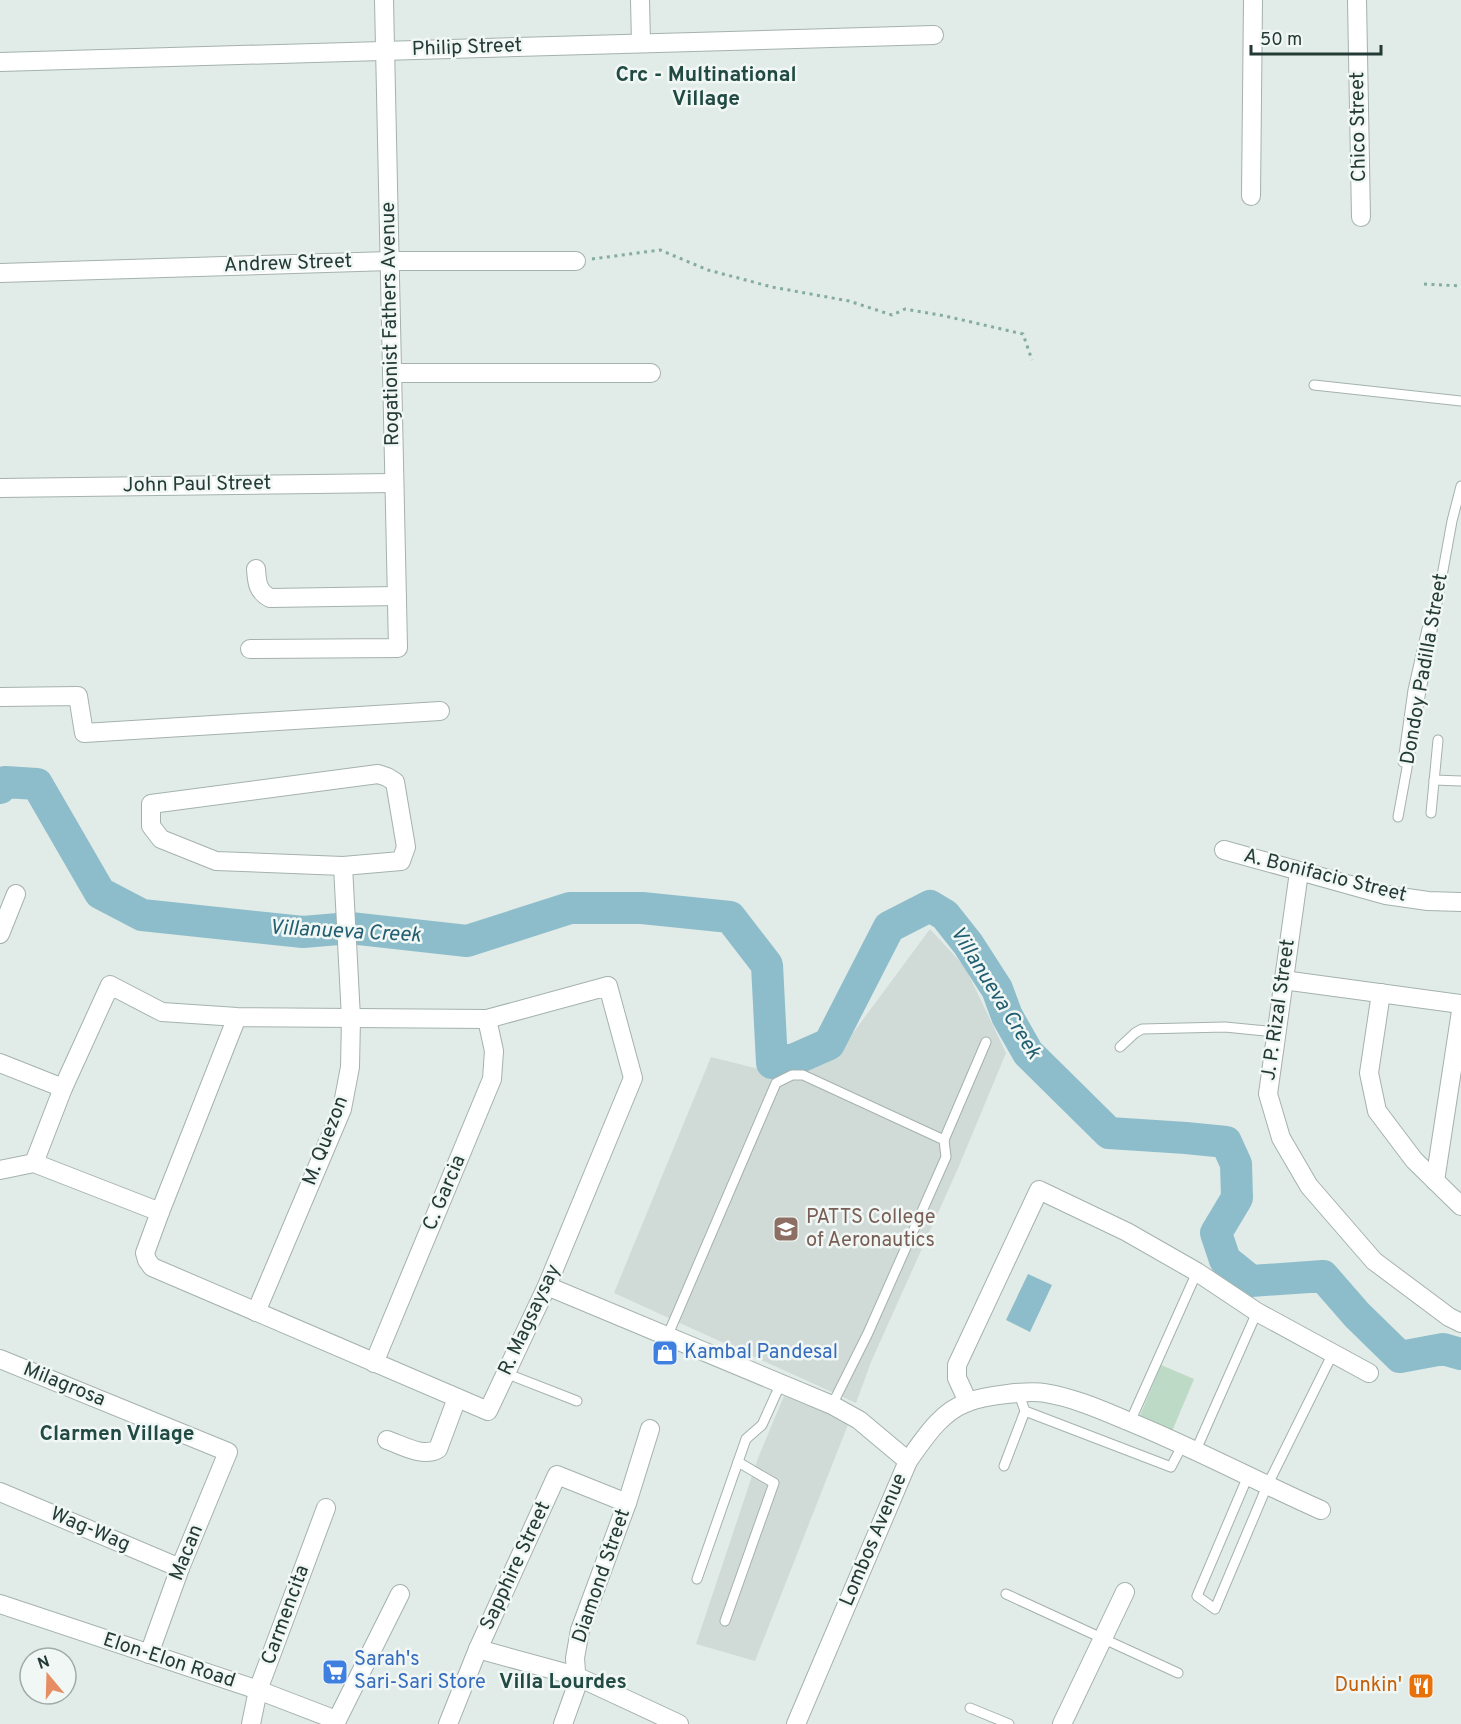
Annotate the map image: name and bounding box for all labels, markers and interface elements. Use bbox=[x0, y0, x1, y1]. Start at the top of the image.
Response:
scale bar bbox=[1251, 18, 1382, 56]
text: 50 m bbox=[1260, 29, 1302, 52]
street label: Philip Street bbox=[411, 33, 523, 63]
district label: Crc - Multinational Village bbox=[615, 62, 797, 113]
street label: Chico Street bbox=[1345, 72, 1373, 182]
street label: Rogationist Fathers Avenue bbox=[376, 202, 406, 446]
street label: Andrew Street bbox=[223, 249, 353, 279]
street label: John Paul Street bbox=[123, 471, 271, 499]
street label: Dondoy Padilla Street bbox=[1395, 571, 1455, 767]
street label: A. Bonifacio Street bbox=[1241, 843, 1409, 909]
water label: Villanueva Creek bbox=[269, 915, 422, 949]
water label: Villanueva Creek bbox=[943, 921, 1047, 1065]
street label: J. P. Rizal Street bbox=[1256, 938, 1302, 1082]
street label: M. Quezon bbox=[297, 1093, 355, 1189]
street label: C. Garcia bbox=[417, 1151, 473, 1235]
place label: PATTS College of Aeronautics bbox=[806, 1205, 936, 1254]
school or university icon: PATTS College of Aeronautics bbox=[771, 1214, 801, 1244]
street label: R. Magsaysay bbox=[493, 1260, 567, 1380]
shop icon: Kambal Pandesal bbox=[650, 1338, 680, 1368]
place label: Kambal Pandesal bbox=[684, 1340, 838, 1366]
street label: Milagrosa bbox=[19, 1357, 109, 1413]
district label: Clarmen Village bbox=[40, 1421, 194, 1448]
street label: Lombos Avenue bbox=[834, 1470, 914, 1610]
street label: Sapphire Street bbox=[475, 1497, 557, 1635]
street label: Wag-Wag bbox=[46, 1502, 134, 1558]
street label: Diamond Street bbox=[567, 1505, 637, 1647]
street label: Macan bbox=[164, 1521, 210, 1585]
street label: Carmencita bbox=[256, 1562, 316, 1668]
street label: Elon-Elon Road bbox=[99, 1627, 239, 1695]
north arrow bbox=[18, 1646, 78, 1706]
place label: Sarah's Sari-Sari Store bbox=[354, 1647, 486, 1696]
text: N bbox=[35, 1652, 52, 1675]
supermarket icon: Sarah's Sari-Sari Store bbox=[320, 1657, 350, 1687]
district label: Villa Lourdes bbox=[499, 1669, 627, 1696]
restaurant icon: Dunkin' bbox=[1406, 1671, 1436, 1701]
place label: Dunkin' bbox=[1334, 1673, 1402, 1699]

